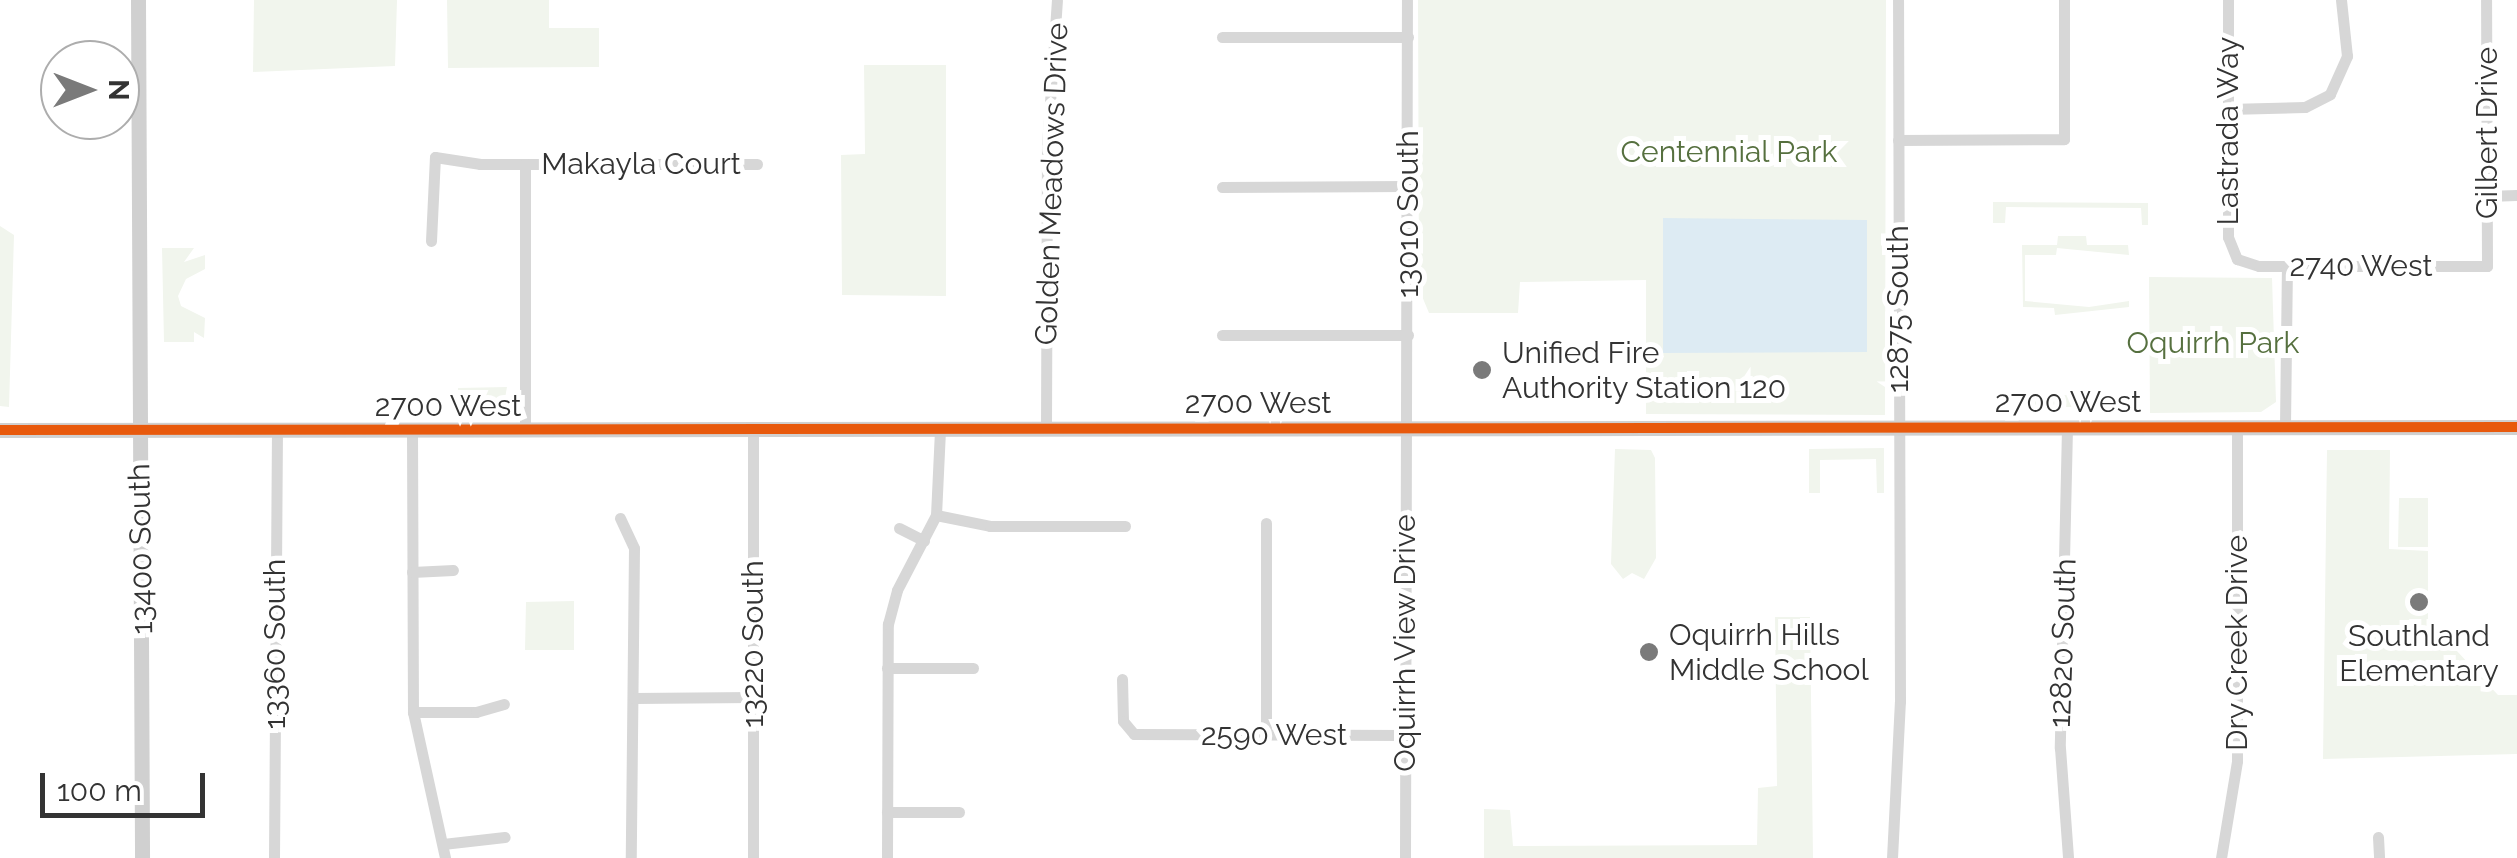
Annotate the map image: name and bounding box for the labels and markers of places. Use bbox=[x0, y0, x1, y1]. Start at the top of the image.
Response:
place label: Unified Fire Authority Station 120 bbox=[1502, 335, 1787, 406]
marker: Unified Fire Authority Station 120 bbox=[1471, 359, 1493, 381]
marker: Southland Elementary bbox=[2408, 591, 2430, 613]
place label: Oquirrh Hills Middle School bbox=[1669, 617, 1869, 688]
place label: Southland Elementary bbox=[2339, 618, 2499, 688]
marker: Oquirrh Hills Middle School bbox=[1638, 641, 1660, 663]

